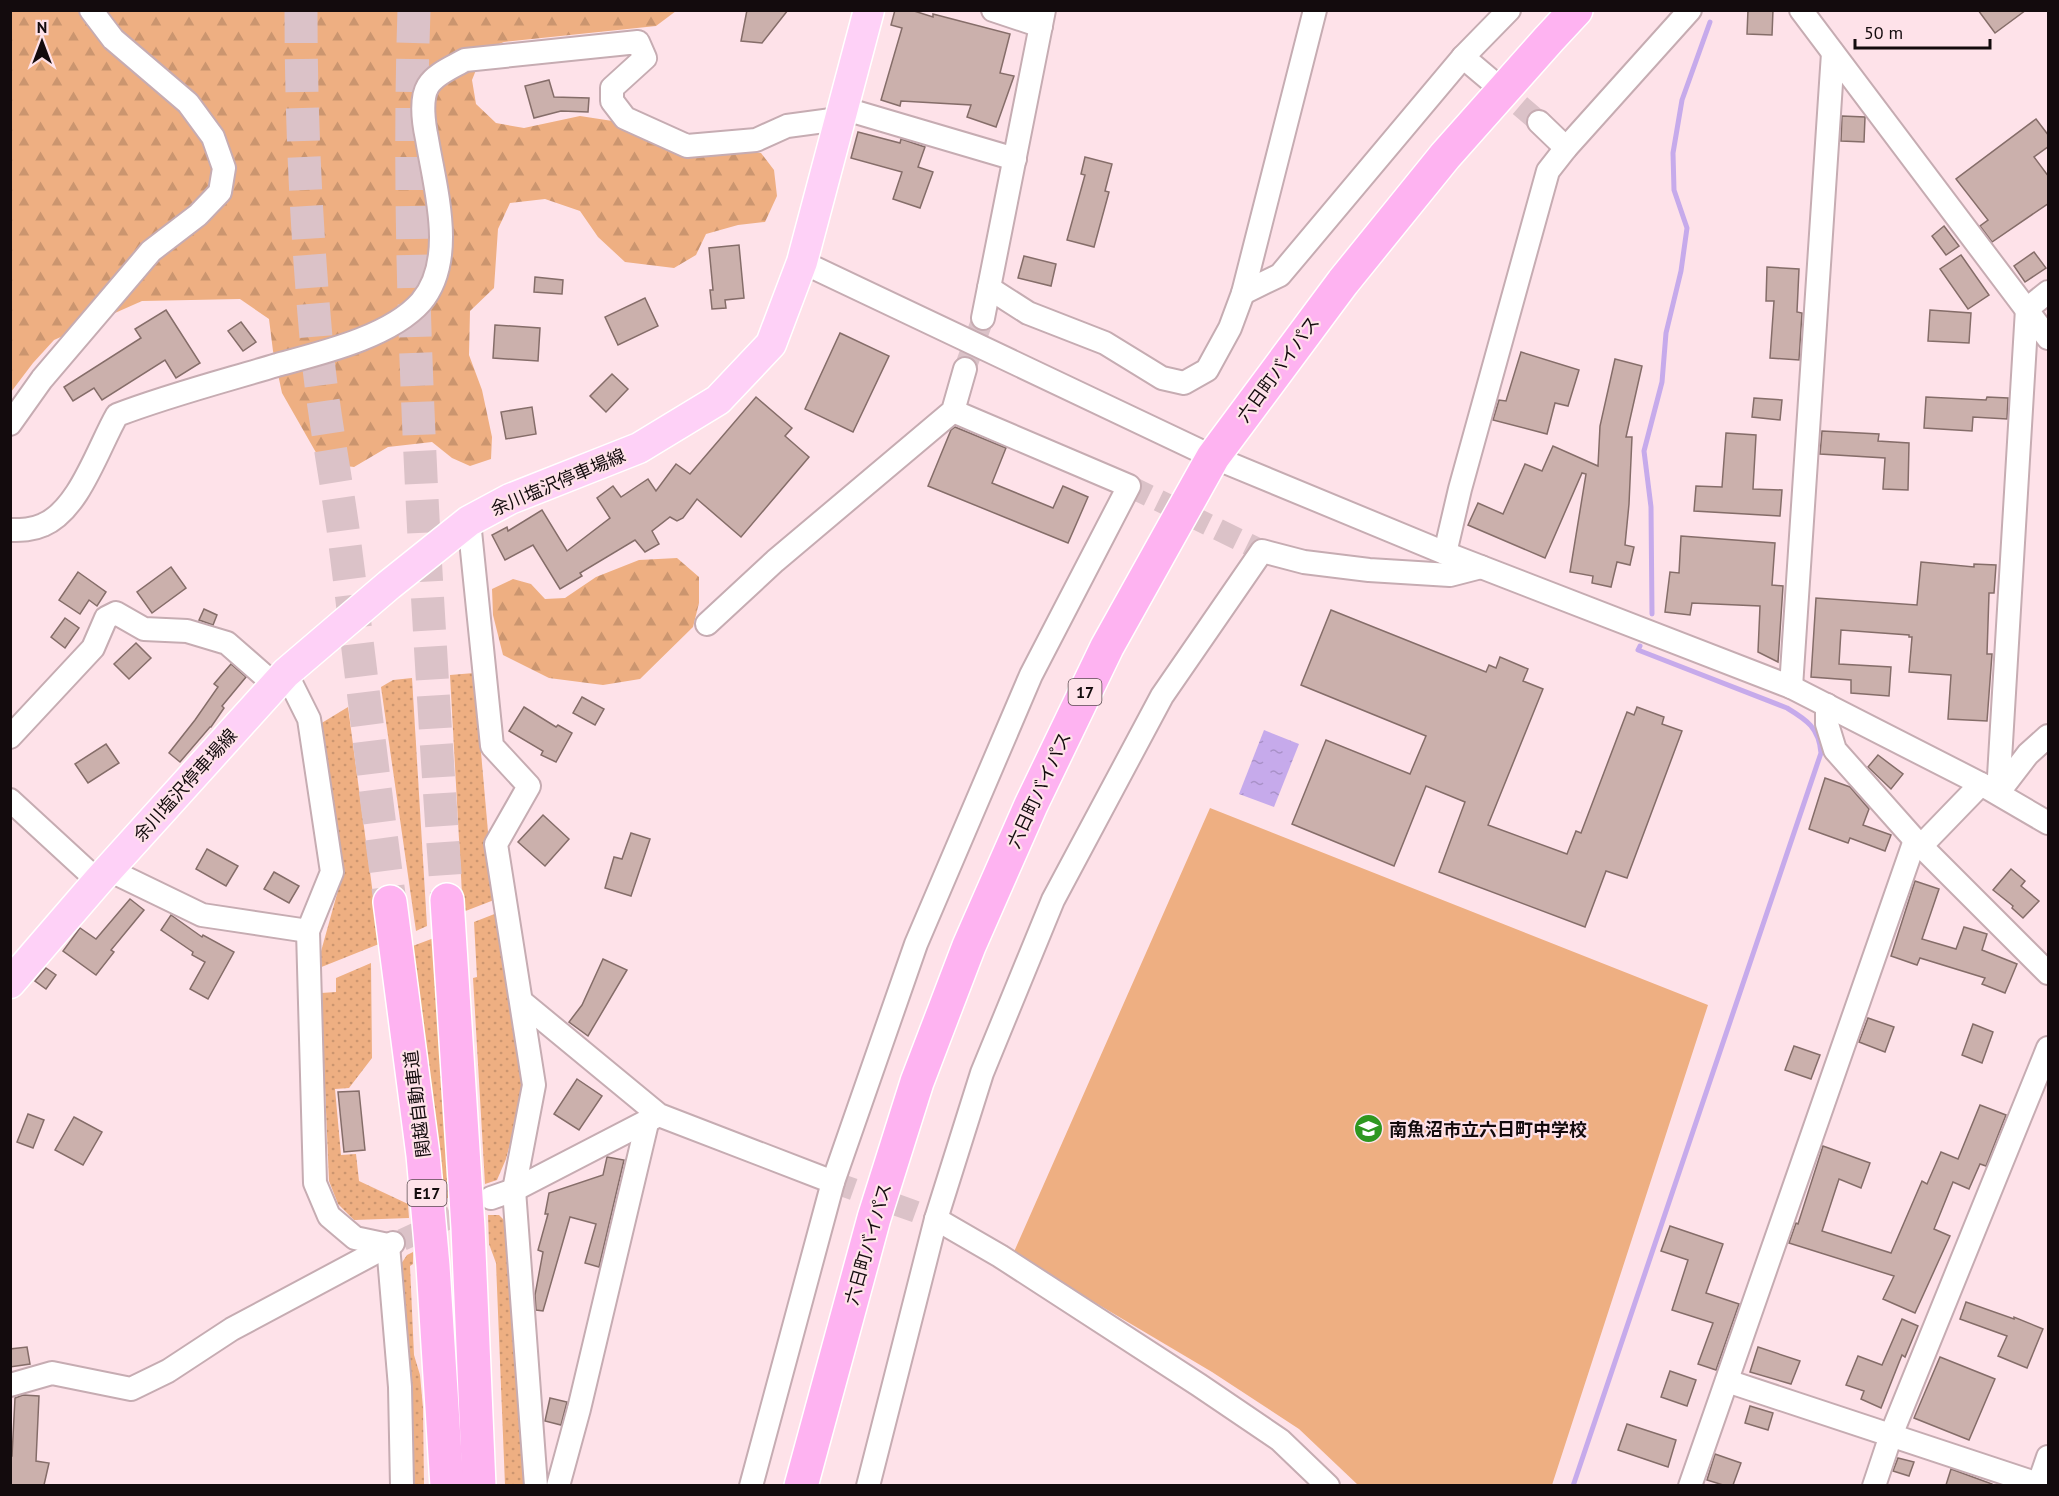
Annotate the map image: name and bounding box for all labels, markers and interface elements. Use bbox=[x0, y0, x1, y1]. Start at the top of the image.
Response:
north arrow bbox=[12, 12, 72, 72]
scale bar bbox=[1855, 12, 1990, 50]
text: N bbox=[37, 17, 47, 37]
text: 50 m bbox=[1864, 21, 1903, 44]
street label: 六日町バイパス bbox=[1232, 311, 1324, 427]
street label: 余川塩沢停車場線 bbox=[487, 443, 629, 521]
road number: 17 bbox=[1068, 679, 1102, 705]
street label: 余川塩沢停車場線 bbox=[128, 724, 242, 846]
street label: 六日町バイパス bbox=[1002, 728, 1076, 852]
street label: 関越自動車道 bbox=[399, 1049, 435, 1159]
school or university icon: 南魚沼市立六日町中学校 bbox=[1352, 1113, 1384, 1145]
place label: 南魚沼市立六日町中学校 bbox=[1389, 1118, 1587, 1141]
road number: E17 bbox=[408, 1180, 446, 1206]
street label: 六日町バイパス bbox=[840, 1180, 896, 1308]

